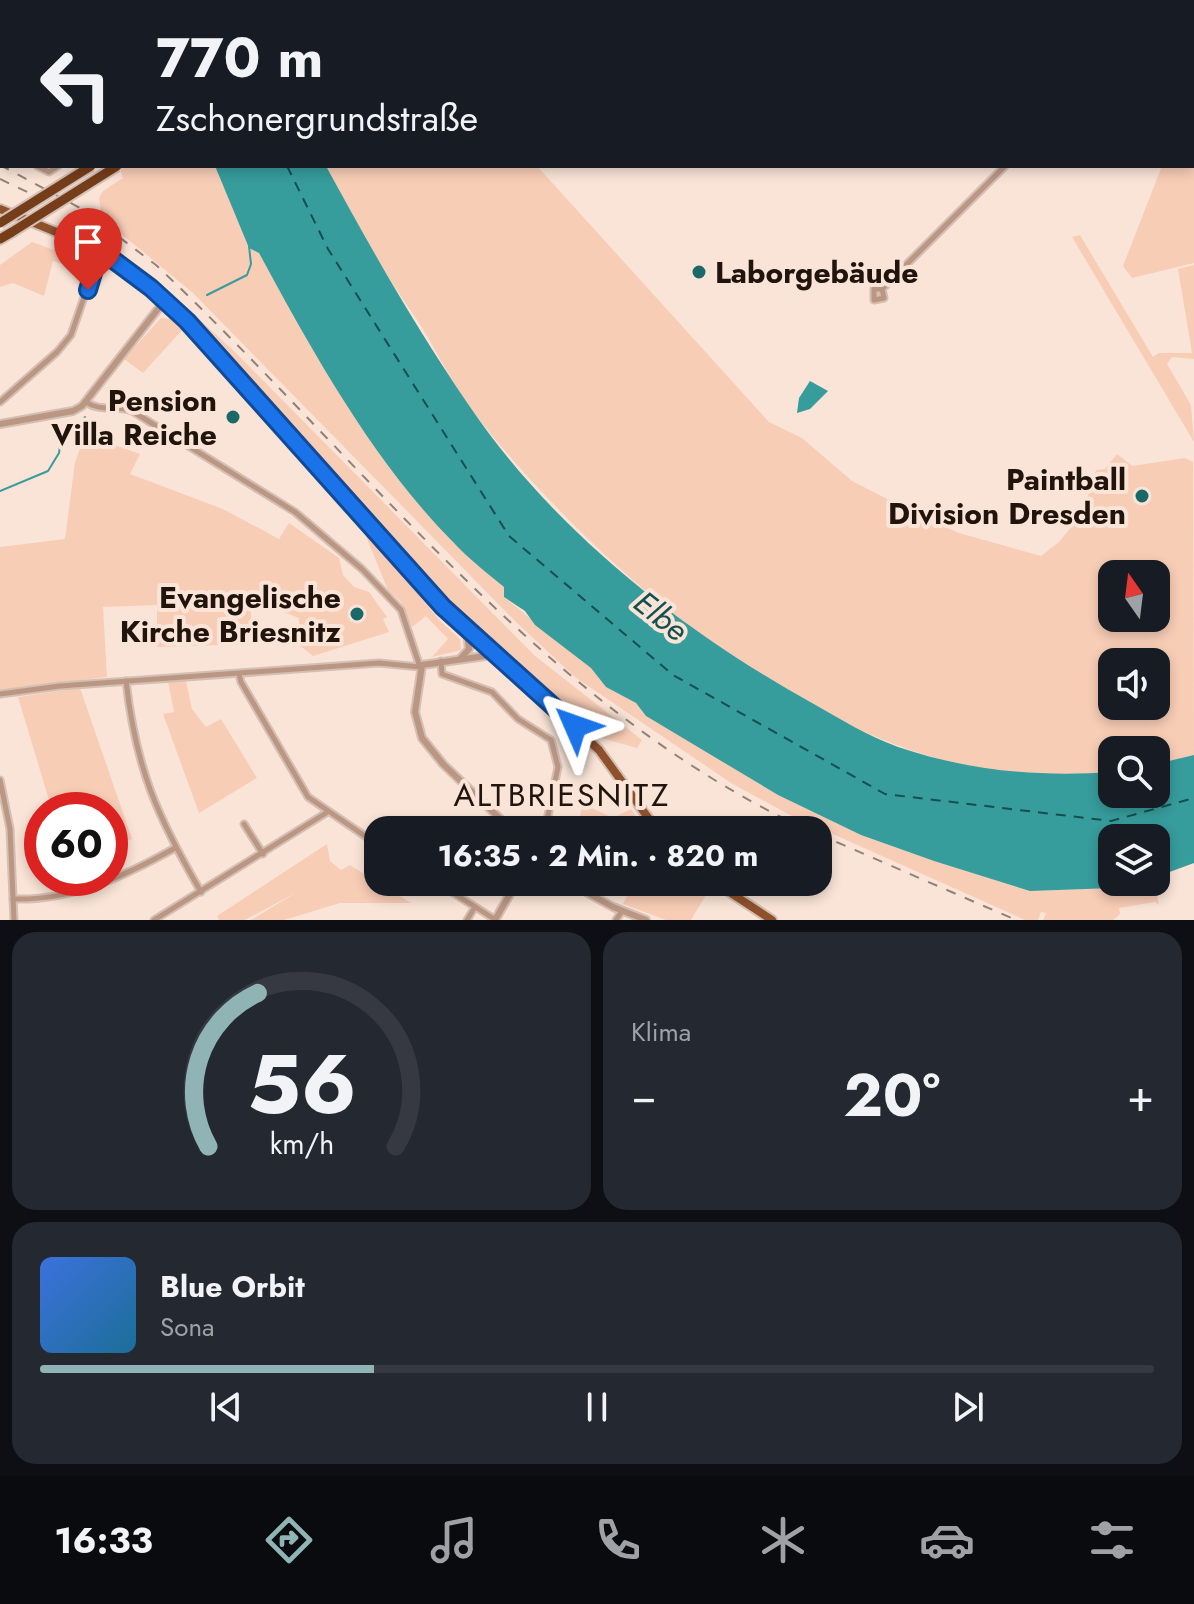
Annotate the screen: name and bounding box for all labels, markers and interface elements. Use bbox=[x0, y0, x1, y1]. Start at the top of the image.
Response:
text: 770 m bbox=[156, 17, 323, 98]
icon: left bbox=[24, 32, 128, 136]
text: Zschonergrundstraße bbox=[156, 92, 478, 144]
pin bbox=[54, 208, 122, 290]
icon: arrive bbox=[66, 220, 110, 264]
place label: Laborgebäude bbox=[715, 251, 918, 294]
marker: Laborgebäude bbox=[690, 263, 708, 281]
place label: Pension Villa Reiche bbox=[50, 379, 217, 456]
marker: Pension Villa Reiche bbox=[224, 408, 242, 426]
place label: Paintball Division Dresden bbox=[888, 458, 1126, 535]
marker: Paintball Division Dresden bbox=[1133, 487, 1151, 505]
north arrow bbox=[1098, 560, 1170, 632]
map controls bbox=[1098, 560, 1170, 896]
place label: Evangelische Kirche Briesnitz bbox=[120, 576, 341, 653]
water label: Elbe bbox=[624, 580, 698, 652]
marker: Evangelische Kirche Briesnitz bbox=[348, 605, 366, 623]
button: sound bbox=[1098, 648, 1170, 720]
position arrow bbox=[533, 684, 617, 768]
button: search bbox=[1098, 736, 1170, 808]
district label: ALTBRIESNITZ bbox=[454, 772, 670, 818]
speed limit sign: 60 bbox=[24, 792, 128, 896]
button: layers bbox=[1098, 824, 1170, 896]
text: 16:35 · 2 Min. · 820 m bbox=[438, 834, 758, 877]
text: Klima bbox=[631, 1013, 691, 1051]
text: 56 bbox=[247, 1024, 356, 1144]
text: 20° bbox=[844, 1052, 940, 1139]
text: − bbox=[631, 1064, 657, 1128]
text: + bbox=[1127, 1064, 1154, 1128]
text: km/h bbox=[269, 1123, 334, 1165]
text: Blue Orbit bbox=[160, 1265, 305, 1308]
text: Sona bbox=[160, 1308, 215, 1346]
icon: previous bbox=[204, 1385, 248, 1429]
icon: pause bbox=[575, 1385, 619, 1429]
icon: next bbox=[946, 1385, 990, 1429]
icon: directions bbox=[261, 1512, 317, 1568]
icon: music bbox=[426, 1512, 482, 1568]
icon: phone bbox=[590, 1512, 646, 1568]
icon: climate bbox=[755, 1512, 811, 1568]
icon: car bbox=[919, 1512, 975, 1568]
icon: filters bbox=[1084, 1512, 1140, 1568]
text: 16:33 bbox=[54, 1514, 153, 1566]

